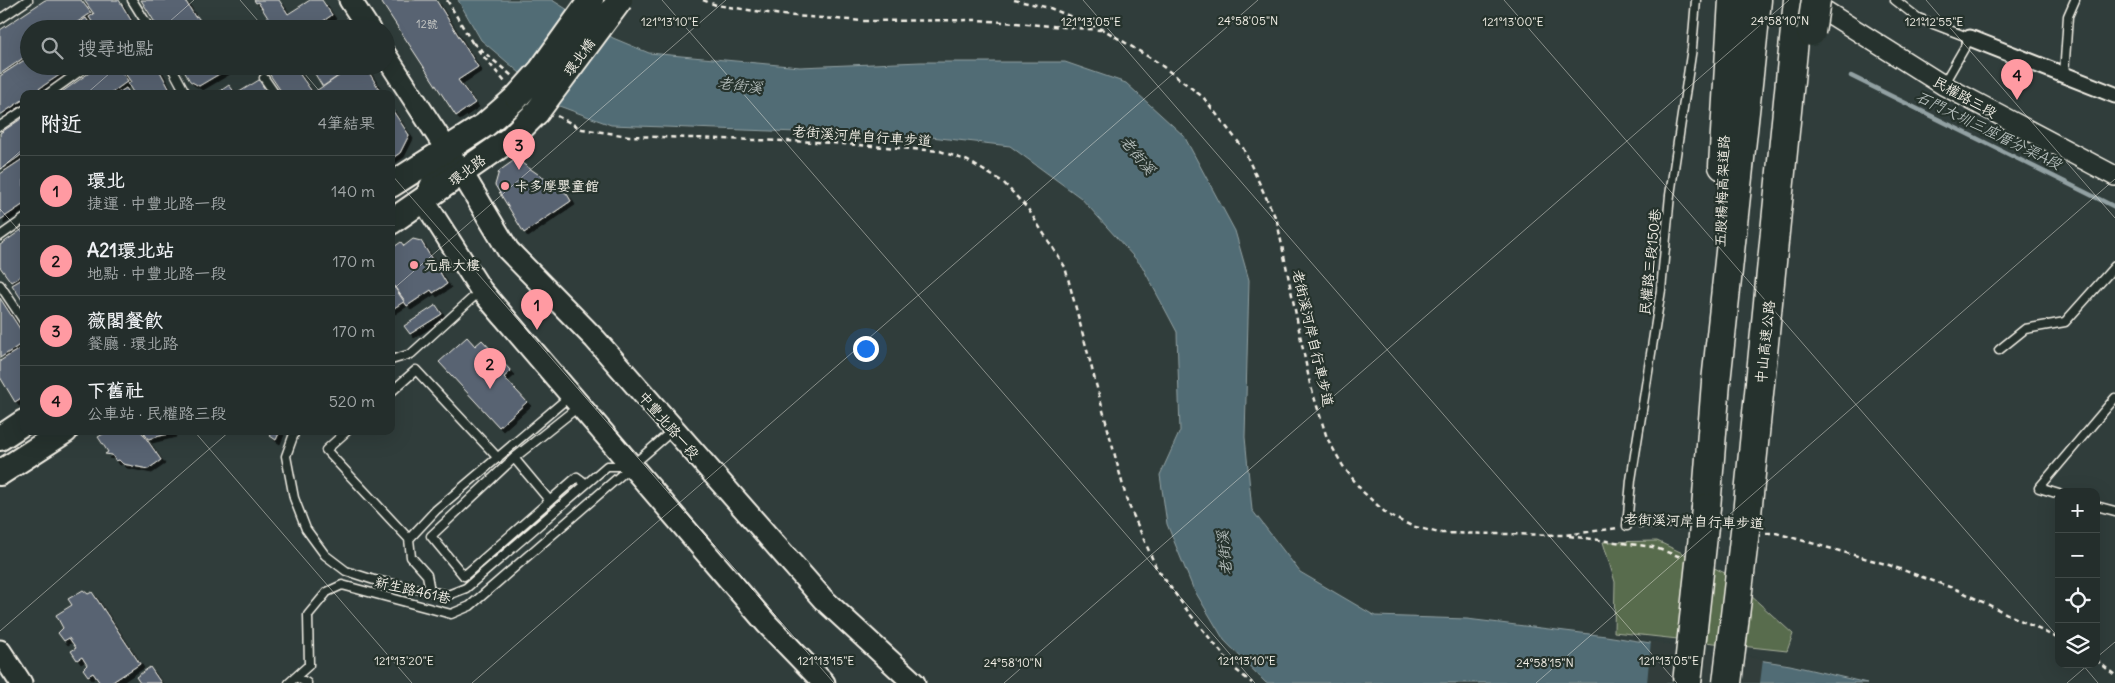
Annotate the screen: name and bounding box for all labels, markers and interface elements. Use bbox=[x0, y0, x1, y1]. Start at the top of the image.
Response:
text: 24°58'05"N bbox=[1218, 13, 1278, 28]
text: 24°58'10"N bbox=[1751, 13, 1809, 28]
text: 121°13'10"E bbox=[641, 14, 699, 29]
text: 121°13'05"E bbox=[1061, 14, 1121, 29]
text: 121°13'00"E bbox=[1483, 14, 1543, 29]
text: 121°12'55"E bbox=[1905, 14, 1963, 29]
house number: 12號 bbox=[416, 17, 438, 31]
search box bbox=[20, 20, 395, 75]
icon: search bbox=[38, 34, 66, 62]
street label: 環北橋 bbox=[559, 35, 599, 79]
text: 搜尋地點 bbox=[78, 36, 154, 60]
pin: 4 bbox=[2001, 59, 2033, 100]
street label: 民權路三段 bbox=[1930, 72, 2000, 122]
water label: 老街溪 bbox=[717, 73, 764, 97]
water label: 石門大圳三座厝分渠A段 bbox=[1913, 86, 2067, 174]
text: 附近 bbox=[40, 110, 82, 137]
text: 4筆結果 bbox=[318, 113, 375, 133]
street label: 老街溪河岸自行車步道 bbox=[792, 122, 932, 150]
pin: 3 bbox=[503, 129, 535, 170]
water label: 老街溪 bbox=[1116, 132, 1160, 179]
street label: 五股楊梅高架道路 bbox=[1711, 135, 1733, 247]
street label: 環北路 bbox=[445, 150, 489, 190]
text: 環北 bbox=[87, 168, 125, 192]
place label: 卡多摩嬰童館 bbox=[515, 177, 599, 195]
marker: 卡多摩嬰童館 bbox=[499, 180, 511, 192]
text: 1 bbox=[53, 181, 59, 201]
text: 140 m bbox=[331, 181, 375, 201]
text: 捷運 · 中豐北路一段 bbox=[87, 193, 226, 213]
street label: 民權路三段150巷 bbox=[1635, 207, 1665, 316]
text: A21環北站 bbox=[87, 238, 174, 262]
text: 2 bbox=[52, 251, 60, 271]
text: 170 m bbox=[332, 251, 375, 271]
place label: 元鼎大樓 bbox=[424, 256, 480, 274]
marker: 元鼎大樓 bbox=[408, 259, 420, 271]
text: 地點 · 中豐北路一段 bbox=[87, 263, 226, 283]
street label: 老街溪河岸自行車步道 bbox=[1288, 268, 1338, 408]
pin: 1 bbox=[521, 289, 553, 330]
street label: 中山高速公路 bbox=[1752, 299, 1778, 385]
text: 薇閣餐飲 bbox=[87, 308, 163, 332]
text: 3 bbox=[51, 321, 61, 341]
text: 170 m bbox=[332, 321, 375, 341]
text: 餐廳 · 環北路 bbox=[87, 333, 178, 353]
your location bbox=[853, 336, 879, 362]
pin: 2 bbox=[474, 348, 506, 389]
text: 下舊社 bbox=[87, 378, 144, 402]
street label: 中豐北路一段 bbox=[635, 387, 703, 463]
text: 4 bbox=[51, 391, 61, 411]
text: 520 m bbox=[329, 391, 375, 411]
text: 公車站 · 民權路三段 bbox=[87, 403, 226, 423]
map controls bbox=[2055, 488, 2100, 668]
button: + bbox=[2055, 488, 2100, 533]
street label: 老街溪河岸自行車步道 bbox=[1624, 510, 1764, 532]
water label: 老街溪 bbox=[1212, 529, 1235, 576]
button: − bbox=[2055, 533, 2100, 578]
street label: 新生路461巷 bbox=[373, 572, 454, 608]
button: locate bbox=[2055, 578, 2100, 623]
button: layers bbox=[2055, 623, 2100, 668]
text: 121°13'20"E bbox=[374, 653, 434, 668]
text: 121°13'15"E bbox=[798, 653, 854, 668]
text: 121°13'10"E bbox=[1218, 653, 1276, 668]
text: 121°13'05"E bbox=[1639, 653, 1699, 668]
text: 24°58'10"N bbox=[984, 655, 1042, 670]
text: 24°58'15"N bbox=[1516, 655, 1574, 670]

